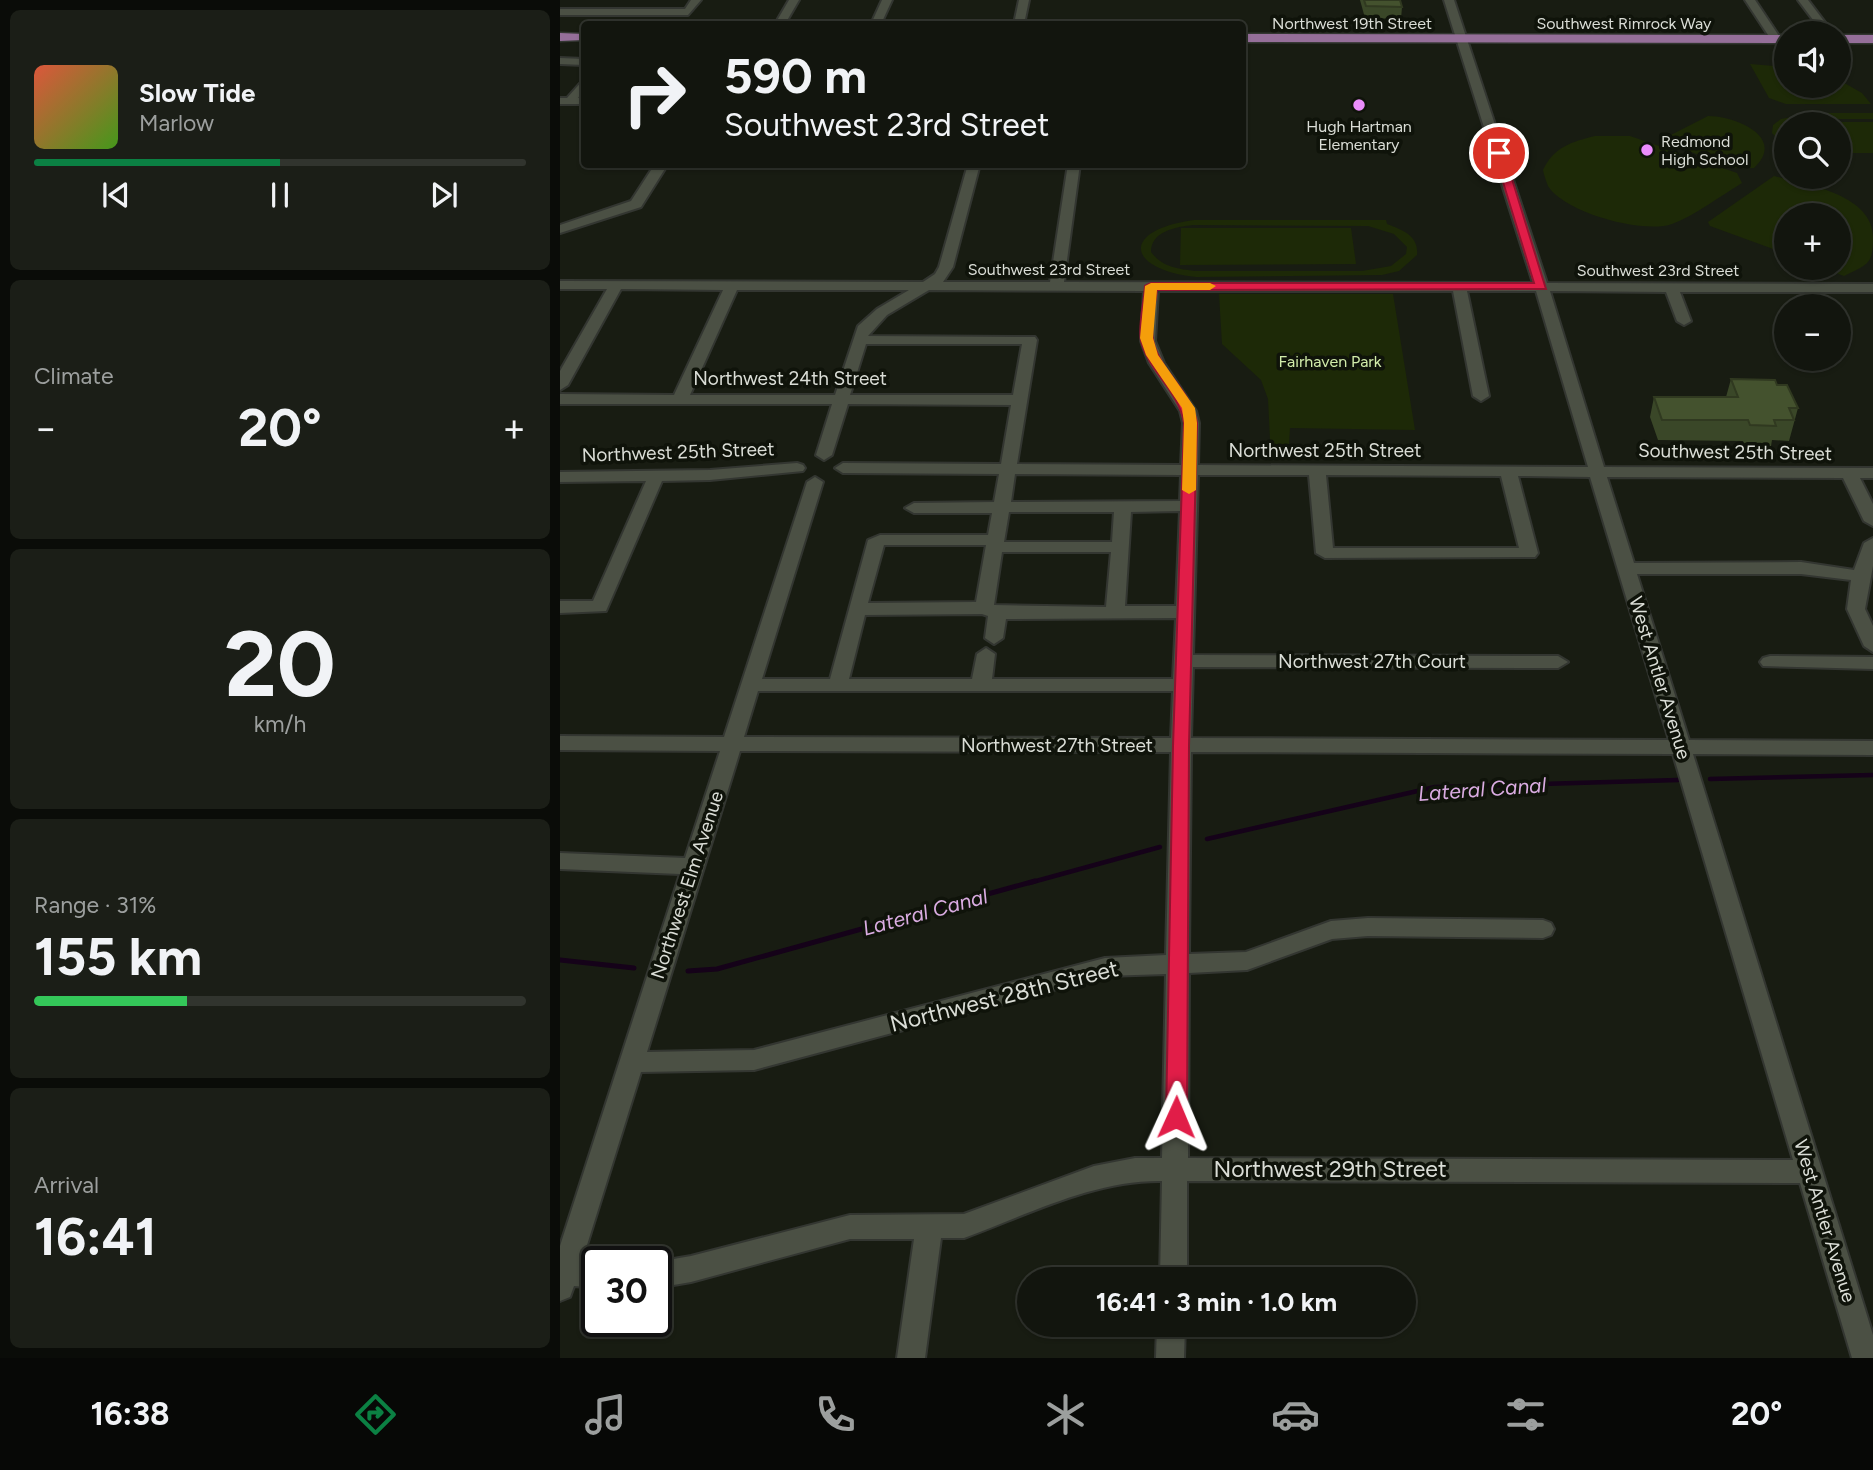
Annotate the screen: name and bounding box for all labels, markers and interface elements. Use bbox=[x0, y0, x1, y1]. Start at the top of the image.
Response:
street label: Northwest 19th Street bbox=[1272, 14, 1432, 33]
street label: Southwest Rimrock Way bbox=[1536, 14, 1712, 33]
map controls bbox=[1774, 21, 1851, 371]
button: sound bbox=[1774, 21, 1851, 98]
text: 590 m bbox=[724, 46, 867, 105]
icon: right bbox=[609, 49, 700, 140]
text: Slow Tide bbox=[139, 77, 255, 109]
marker: Hugh Hartman Elementary bbox=[1351, 97, 1367, 113]
text: Southwest 23rd Street bbox=[724, 106, 1049, 144]
text: Marlow bbox=[139, 109, 214, 137]
button: search bbox=[1774, 112, 1851, 189]
place label: Hugh Hartman Elementary bbox=[1306, 117, 1412, 154]
pin bbox=[1469, 123, 1529, 183]
place label: Redmond High School bbox=[1661, 132, 1749, 169]
icon: arrive bbox=[1480, 134, 1518, 172]
marker: Redmond High School bbox=[1639, 142, 1655, 158]
icon: previous bbox=[97, 176, 135, 214]
icon: pause bbox=[261, 176, 299, 214]
icon: next bbox=[425, 176, 463, 214]
button: + bbox=[1774, 203, 1851, 280]
street label: Southwest 23rd Street bbox=[968, 260, 1130, 279]
street label: Southwest 23rd Street bbox=[1577, 261, 1739, 280]
button: − bbox=[1774, 294, 1851, 371]
park label: Fairhaven Park bbox=[1278, 352, 1382, 371]
text: Climate bbox=[34, 362, 113, 390]
street label: Northwest 24th Street bbox=[693, 367, 887, 390]
text: 20° bbox=[238, 397, 322, 459]
text: − bbox=[34, 405, 58, 451]
text: + bbox=[502, 405, 526, 451]
street label: Northwest 25th Street bbox=[581, 437, 775, 467]
street label: Northwest 25th Street bbox=[1229, 439, 1421, 462]
street label: Southwest 25th Street bbox=[1638, 439, 1832, 465]
street label: West Antler Avenue bbox=[1624, 594, 1696, 762]
text: 20 bbox=[224, 610, 336, 719]
street label: Northwest 27th Court bbox=[1278, 650, 1466, 673]
text: km/h bbox=[254, 710, 306, 738]
street label: Northwest 27th Street bbox=[961, 734, 1153, 757]
water label: Lateral Canal bbox=[1417, 772, 1547, 806]
street label: Northwest Elm Avenue bbox=[646, 788, 728, 982]
water label: Lateral Canal bbox=[860, 883, 991, 941]
text: Range · 31% bbox=[34, 891, 156, 919]
text: 155 km bbox=[34, 926, 202, 988]
street label: Northwest 28th Street bbox=[887, 954, 1121, 1038]
position arrow bbox=[1139, 1080, 1213, 1154]
street label: West Antler Avenue bbox=[1789, 1137, 1861, 1305]
street label: Northwest 29th Street bbox=[1213, 1155, 1447, 1183]
text: Arrival bbox=[34, 1171, 99, 1199]
text: 16:41 bbox=[34, 1206, 157, 1268]
speed limit sign: 30 bbox=[581, 1246, 672, 1337]
text: 16:41 · 3 min · 1.0 km bbox=[1096, 1286, 1337, 1318]
icon: directions bbox=[351, 1390, 400, 1439]
icon: music bbox=[581, 1390, 630, 1439]
icon: phone bbox=[811, 1390, 860, 1439]
icon: climate bbox=[1041, 1390, 1090, 1439]
icon: car bbox=[1271, 1390, 1320, 1439]
icon: filters bbox=[1501, 1390, 1550, 1439]
text: 16:38 bbox=[91, 1395, 170, 1433]
text: 20° bbox=[1731, 1395, 1782, 1433]

